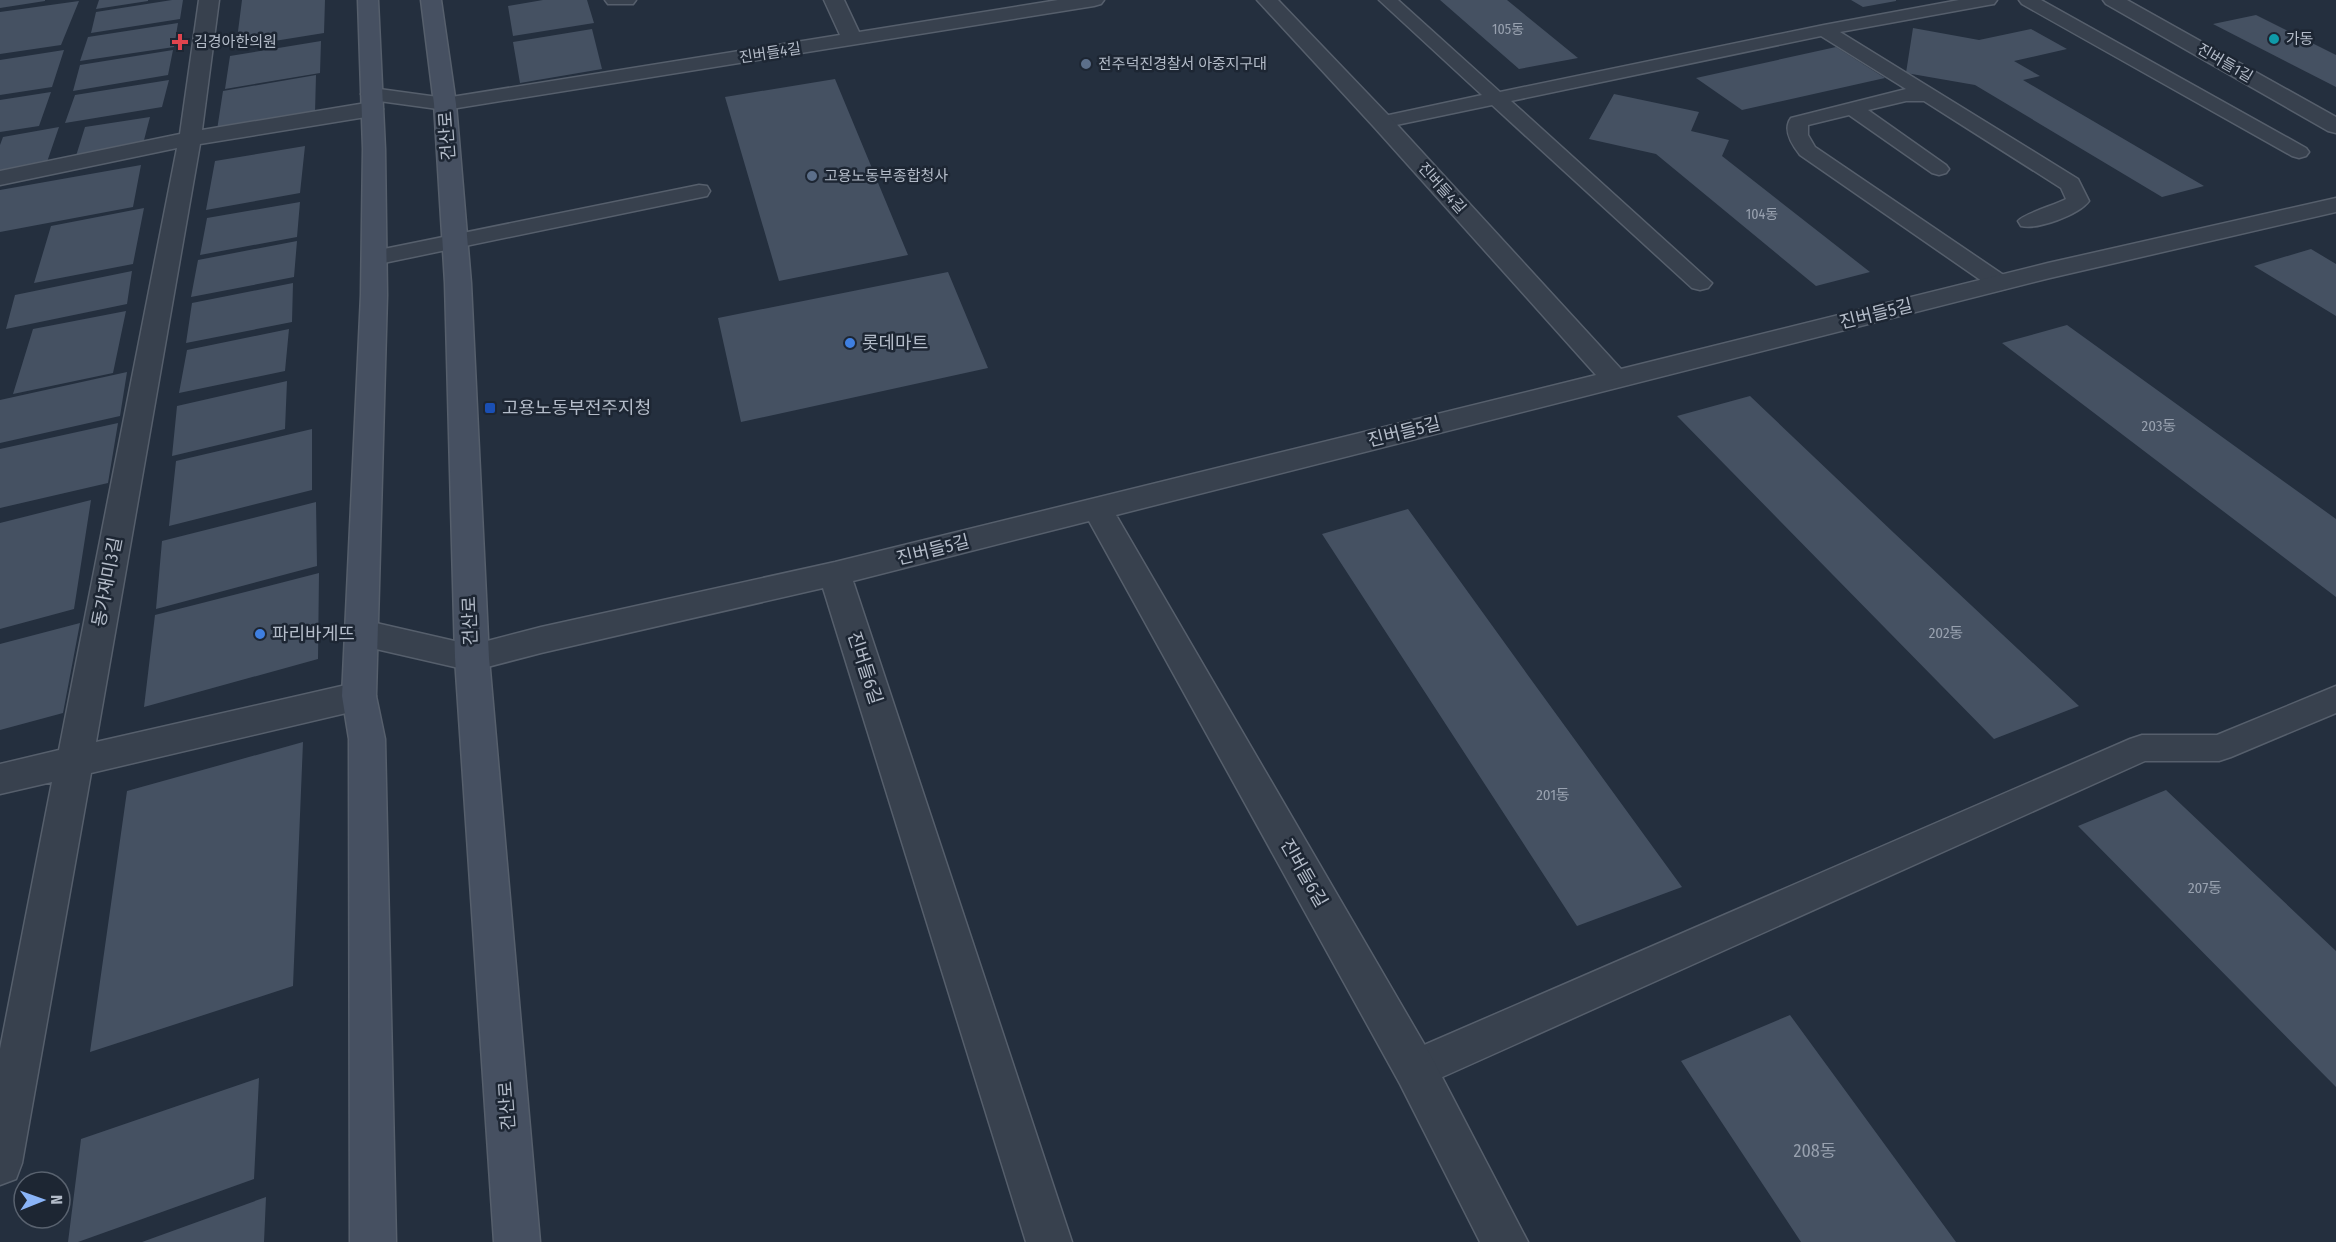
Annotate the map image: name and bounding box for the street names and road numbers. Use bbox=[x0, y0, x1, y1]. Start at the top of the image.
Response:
street label: 진버들4길 bbox=[738, 39, 802, 67]
street label: 진버들1길 bbox=[2194, 40, 2256, 86]
street label: 건산로 bbox=[434, 110, 460, 162]
street label: 진버들4길 bbox=[1414, 159, 1470, 217]
street label: 진버들5길 bbox=[1837, 294, 1915, 334]
street label: 진버들5길 bbox=[1365, 412, 1443, 452]
street label: 진버들5길 bbox=[894, 530, 972, 570]
street label: 동가재미3길 bbox=[88, 535, 126, 629]
street label: 건산로 bbox=[458, 596, 482, 646]
street label: 진버들6길 bbox=[843, 629, 887, 707]
street label: 진버들6길 bbox=[1276, 835, 1332, 911]
street label: 건산로 bbox=[494, 1080, 520, 1132]

